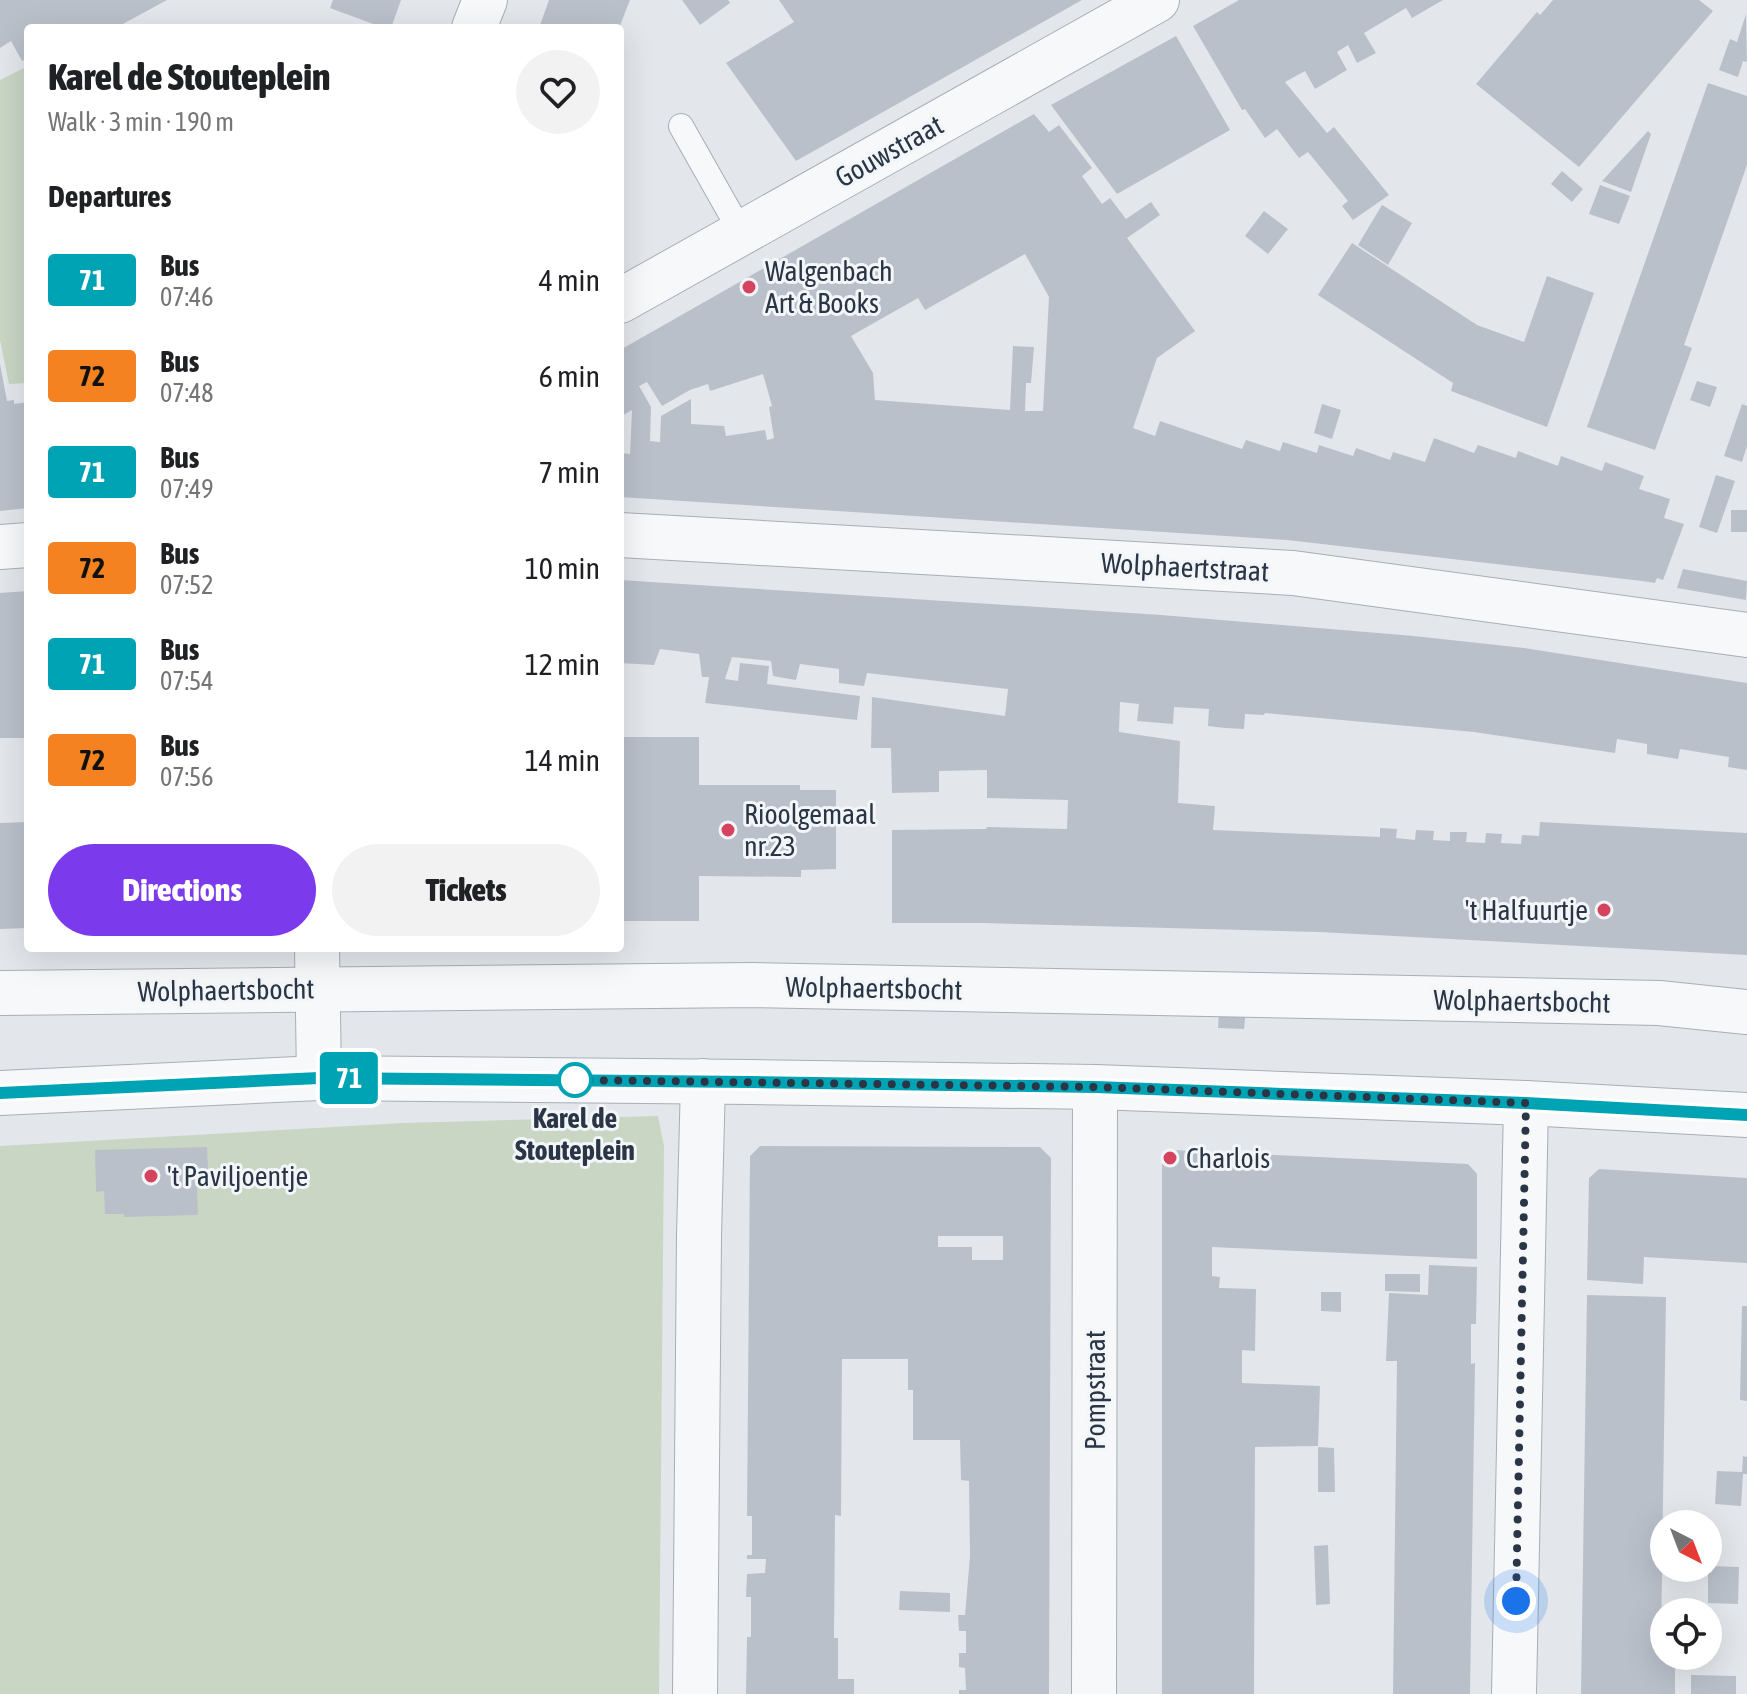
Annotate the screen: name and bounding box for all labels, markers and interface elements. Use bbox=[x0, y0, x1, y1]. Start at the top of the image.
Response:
button: heart bbox=[516, 50, 600, 134]
text: Karel de Stouteplein bbox=[48, 55, 330, 98]
text: Walk · 3 min · 190 m bbox=[48, 107, 234, 137]
street label: Gouwstraat bbox=[830, 108, 948, 194]
text: Departures bbox=[48, 179, 171, 213]
text: Bus bbox=[160, 248, 199, 282]
place label: Walgenbach Art & Books bbox=[765, 255, 893, 319]
text: 4 min bbox=[539, 263, 600, 297]
text: 71 bbox=[79, 264, 105, 296]
marker: Walgenbach Art & Books bbox=[740, 278, 758, 296]
text: 07:46 bbox=[160, 282, 214, 312]
text: Bus bbox=[160, 344, 199, 378]
text: 6 min bbox=[539, 359, 600, 393]
text: 72 bbox=[79, 360, 105, 392]
text: 07:48 bbox=[160, 378, 214, 408]
text: Bus bbox=[160, 440, 199, 474]
text: 7 min bbox=[539, 455, 600, 489]
text: 71 bbox=[79, 456, 105, 488]
text: 07:49 bbox=[160, 474, 214, 504]
text: Bus bbox=[160, 536, 199, 570]
street label: Wolphaertstraat bbox=[1100, 547, 1270, 587]
text: 10 min bbox=[525, 551, 600, 585]
text: 72 bbox=[79, 552, 105, 584]
text: 07:52 bbox=[160, 570, 214, 600]
text: Bus bbox=[160, 632, 199, 666]
text: 12 min bbox=[525, 647, 600, 681]
text: 71 bbox=[79, 648, 105, 680]
text: 07:54 bbox=[160, 666, 214, 696]
text: Bus bbox=[160, 728, 199, 762]
text: 14 min bbox=[525, 743, 600, 777]
text: 72 bbox=[79, 744, 105, 776]
text: 07:56 bbox=[160, 762, 214, 792]
place label: Rioolgemaal nr.23 bbox=[744, 798, 876, 862]
marker: Rioolgemaal nr.23 bbox=[719, 821, 737, 839]
button: Directions bbox=[48, 844, 316, 936]
button: Tickets bbox=[332, 844, 600, 936]
place label: 't Halfuurtje bbox=[1465, 894, 1588, 926]
marker: 't Halfuurtje bbox=[1595, 901, 1613, 919]
street label: Wolphaertsbocht bbox=[785, 970, 963, 1006]
street label: Wolphaertsbocht bbox=[137, 972, 315, 1008]
street label: Wolphaertsbocht bbox=[1433, 983, 1611, 1019]
line badge: 71 bbox=[313, 1052, 385, 1104]
text: 71 bbox=[336, 1062, 362, 1094]
marker: Karel de Stouteplein bbox=[558, 1063, 592, 1097]
place label: Karel de Stouteplein bbox=[515, 1102, 635, 1166]
place label: Charlois bbox=[1186, 1142, 1270, 1174]
marker: Charlois bbox=[1161, 1149, 1179, 1167]
place label: 't Paviljoentje bbox=[167, 1160, 308, 1192]
marker: 't Paviljoentje bbox=[142, 1167, 160, 1185]
street label: Pompstraat bbox=[1079, 1330, 1111, 1450]
north arrow bbox=[1650, 1510, 1722, 1582]
map controls bbox=[1650, 1510, 1722, 1670]
your location bbox=[1496, 1581, 1536, 1621]
button: locate bbox=[1650, 1598, 1722, 1670]

